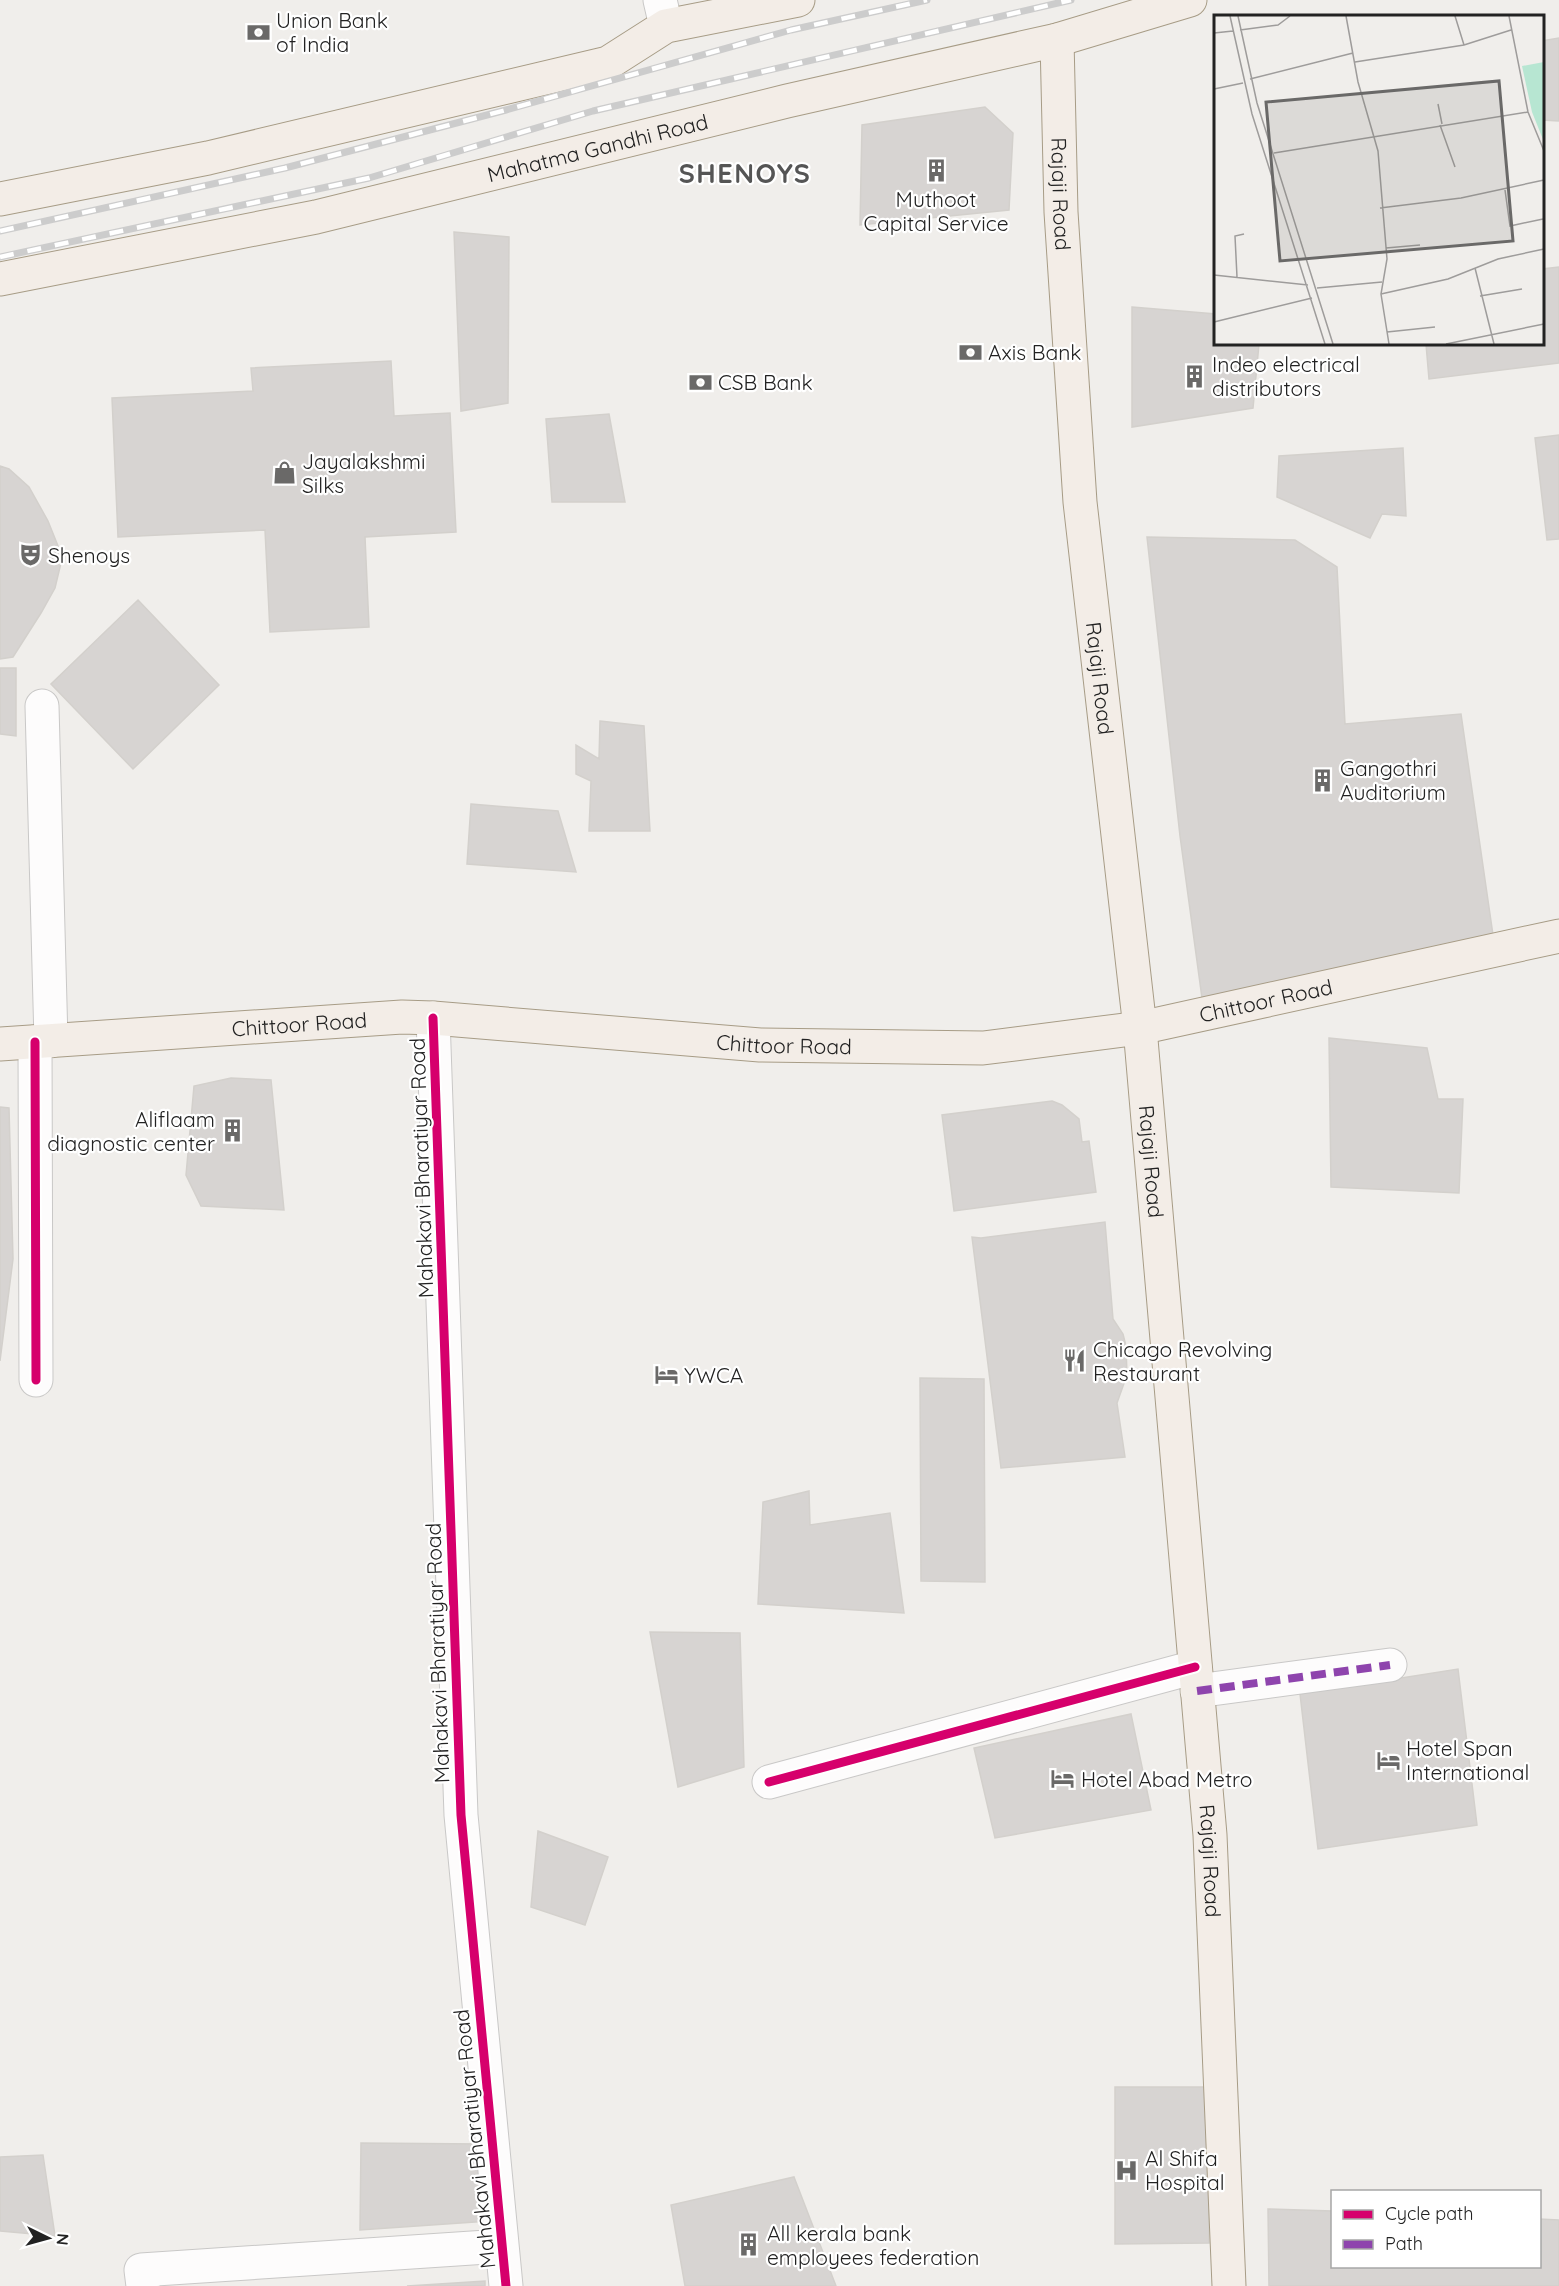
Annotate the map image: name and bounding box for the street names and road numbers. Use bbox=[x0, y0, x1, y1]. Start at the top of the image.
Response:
street label: Mahatma Gandhi Road bbox=[485, 108, 711, 187]
street label: Rajaji Road bbox=[1046, 137, 1076, 251]
street label: Rajaji Road bbox=[1081, 620, 1119, 736]
street label: Chittoor Road bbox=[1197, 973, 1335, 1028]
street label: Chittoor Road bbox=[231, 1006, 368, 1041]
street label: Chittoor Road bbox=[715, 1028, 852, 1059]
street label: Mahakavi Bharatiyar Road bbox=[403, 1037, 439, 1299]
street label: Rajaji Road bbox=[1134, 1104, 1169, 1219]
street label: Mahakavi Bharatiyar Road bbox=[419, 1522, 455, 1784]
street label: Rajaji Road bbox=[1194, 1803, 1226, 1918]
street label: Mahakavi Bharatiyar Road bbox=[447, 2008, 501, 2270]

